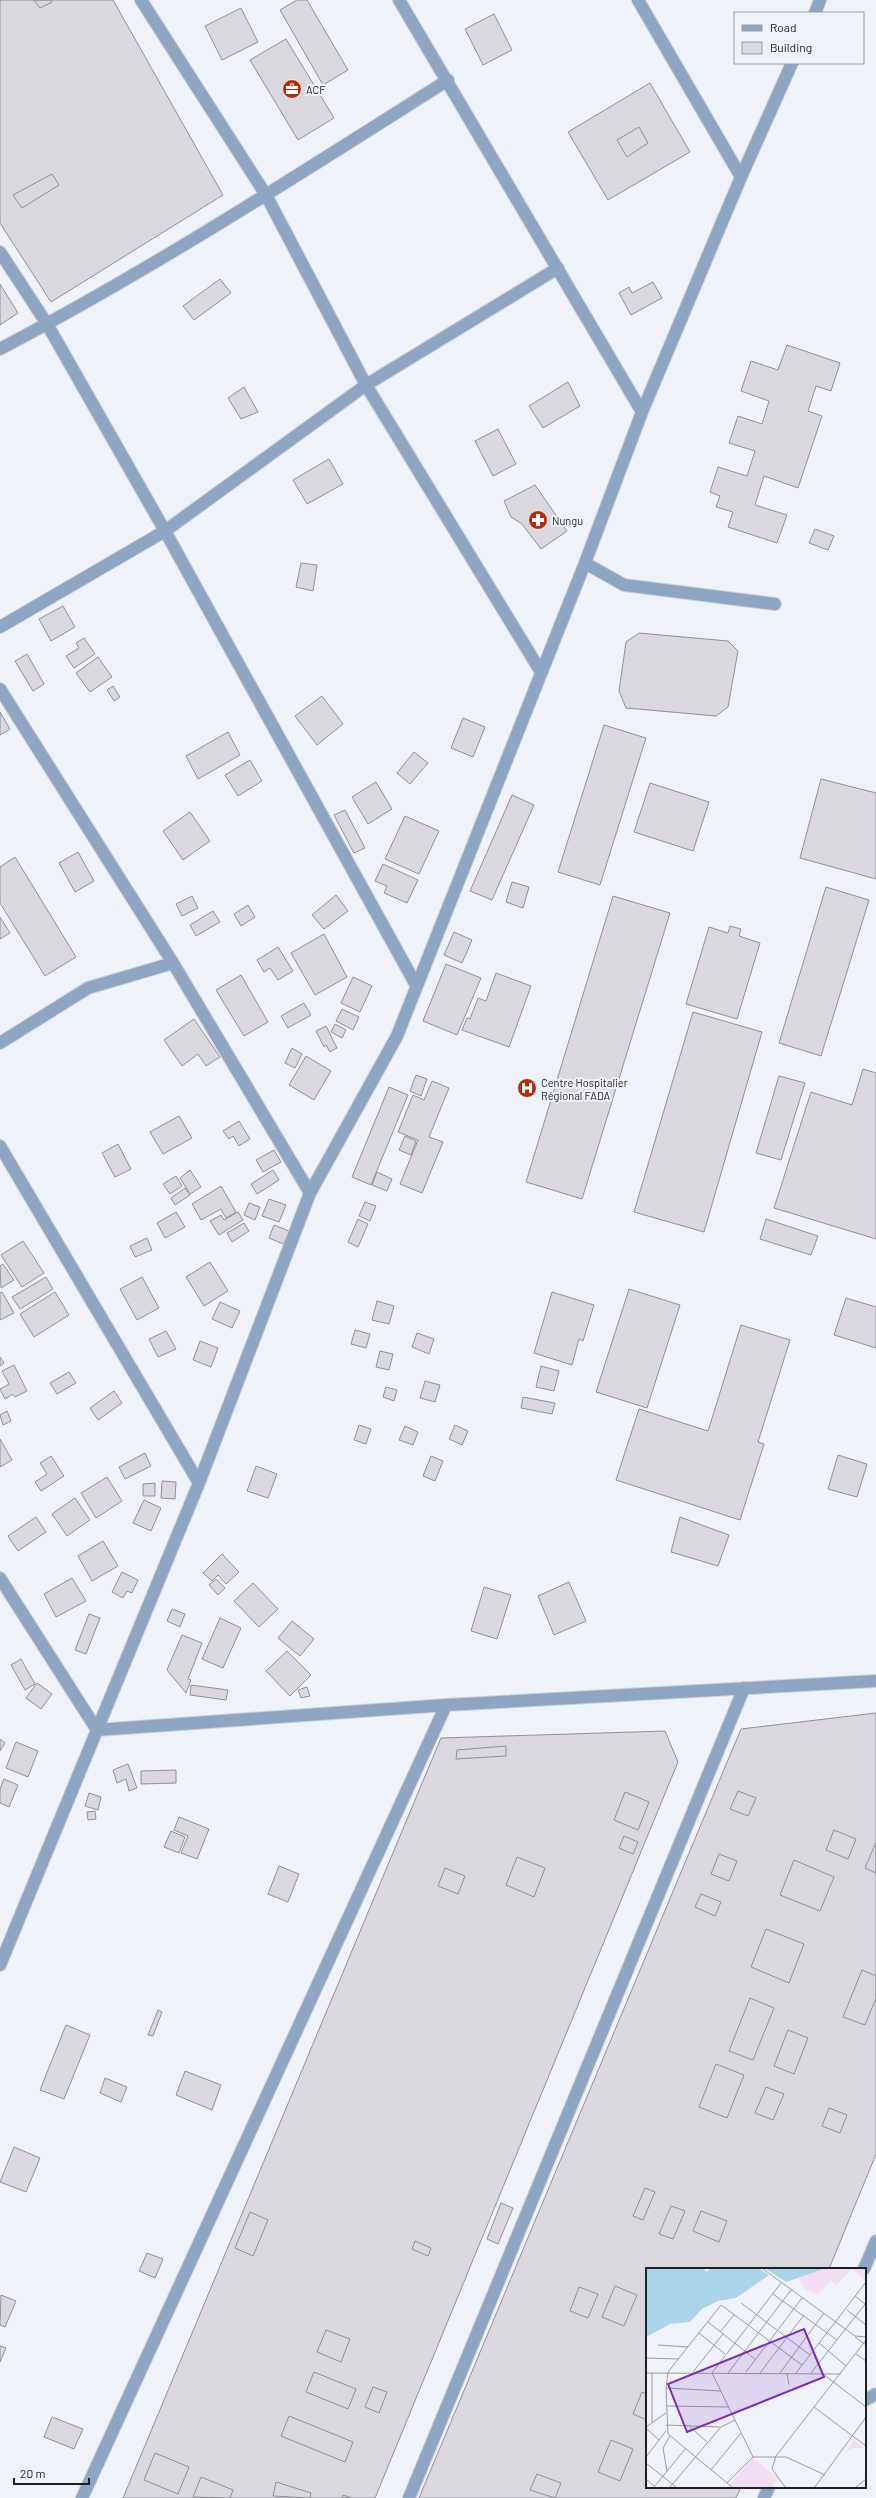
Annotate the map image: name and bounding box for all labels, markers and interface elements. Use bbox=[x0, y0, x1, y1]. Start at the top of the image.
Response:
legend bbox=[734, 12, 864, 64]
text: Road bbox=[770, 20, 797, 34]
text: Building bbox=[770, 40, 812, 54]
office icon: ACF bbox=[281, 78, 303, 100]
place label: ACF bbox=[306, 83, 325, 96]
pharmacy icon: Nungu bbox=[527, 509, 549, 531]
place label: Nungu bbox=[552, 514, 583, 527]
place label: Centre Hospitalier Régional FADA bbox=[541, 1076, 628, 1102]
hospital icon: Centre Hospitalier Régional FADA bbox=[516, 1077, 538, 1099]
inset map bbox=[646, 2268, 866, 2488]
scale bar bbox=[14, 2460, 89, 2486]
text: 20 m bbox=[20, 2466, 46, 2480]

